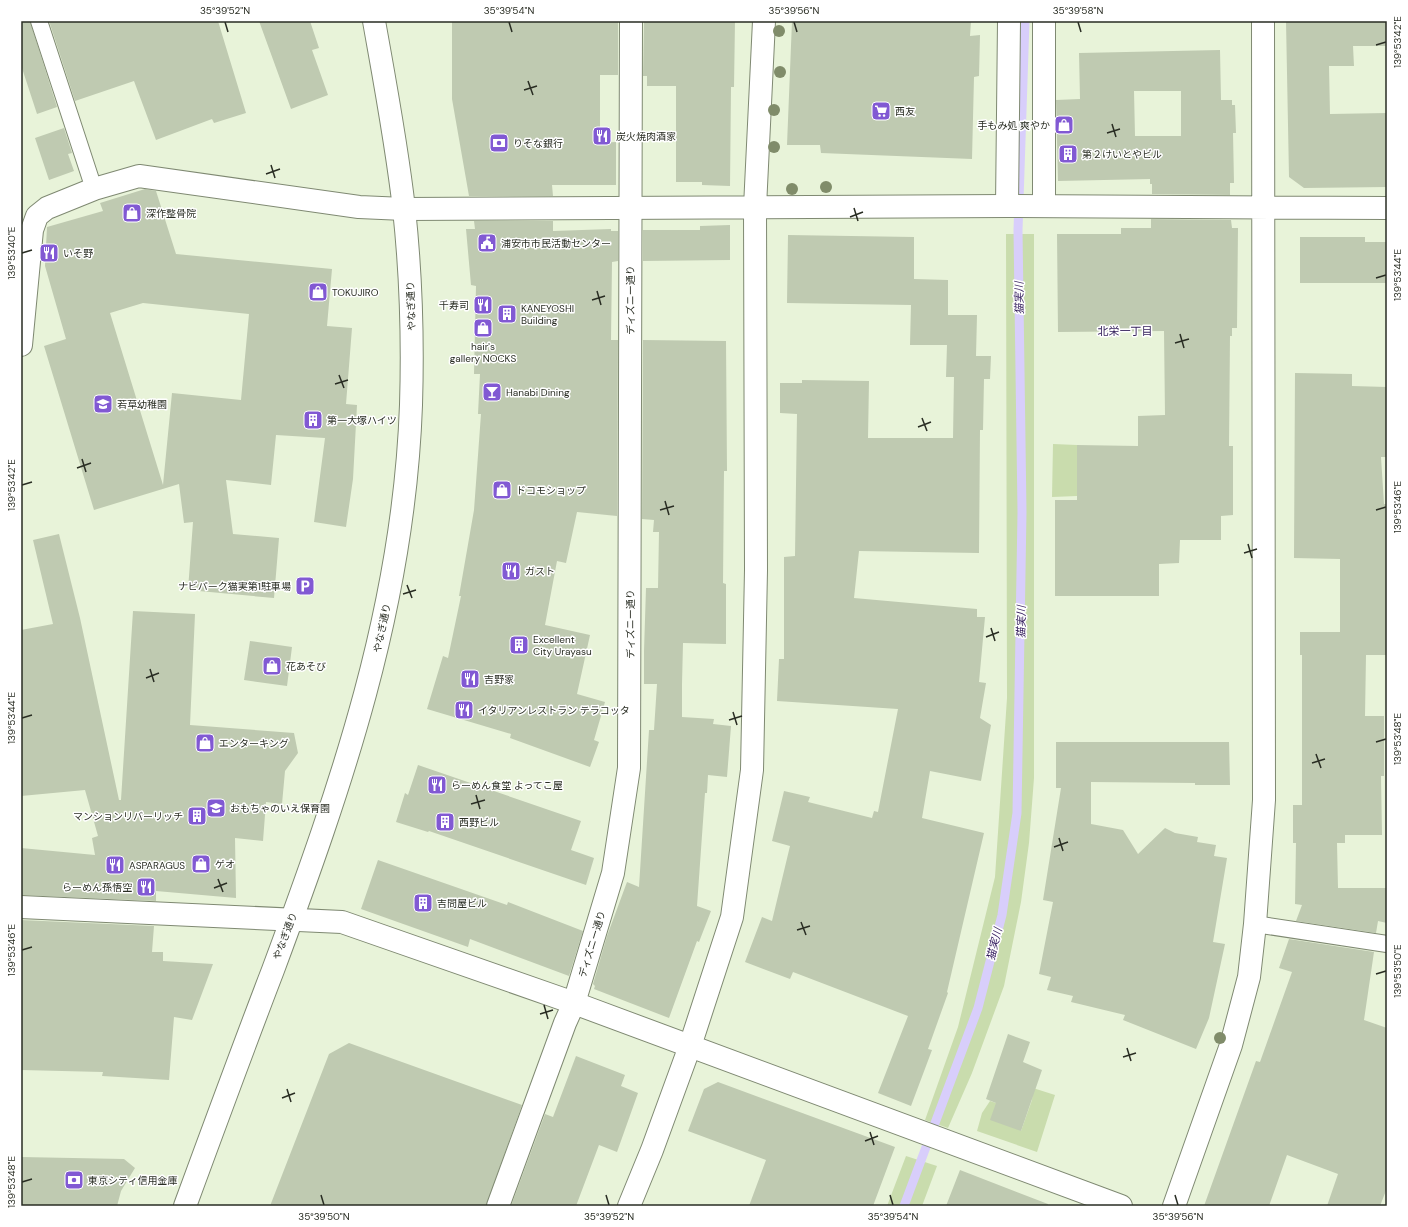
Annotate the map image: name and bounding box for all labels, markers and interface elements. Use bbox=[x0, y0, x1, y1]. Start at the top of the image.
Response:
text: 35°39'52"N bbox=[200, 4, 250, 17]
text: 35°39'54"N bbox=[484, 4, 534, 17]
text: 35°39'56"N bbox=[769, 4, 819, 17]
text: 35°39'58"N bbox=[1053, 4, 1103, 17]
text: 139°53'42"E bbox=[1391, 16, 1404, 68]
supermarket icon: 西友 bbox=[870, 100, 892, 122]
place label: 西友 bbox=[895, 105, 915, 118]
shop icon: 手もみ処 爽やか bbox=[1053, 114, 1075, 136]
place label: 手もみ処 爽やか bbox=[977, 119, 1050, 132]
restaurant icon: 炭火焼肉酒家 bbox=[591, 125, 613, 147]
place label: 炭火焼肉酒家 bbox=[616, 130, 676, 143]
bank icon: りそな銀行 bbox=[488, 132, 510, 154]
place label: りそな銀行 bbox=[513, 137, 563, 150]
building icon: 第２けいとやビル bbox=[1057, 143, 1079, 165]
place label: 第２けいとやビル bbox=[1082, 148, 1162, 161]
shop icon: 深作整骨院 bbox=[121, 202, 143, 224]
place label: 深作整骨院 bbox=[146, 207, 196, 220]
text: 139°53'40"E bbox=[5, 226, 18, 280]
public building icon: 浦安市市民活動センター bbox=[476, 232, 498, 254]
place label: 浦安市市民活動センター bbox=[501, 237, 611, 250]
restaurant icon: いそ野 bbox=[38, 242, 60, 264]
place label: いそ野 bbox=[63, 247, 93, 260]
text: 139°53'44"E bbox=[1391, 249, 1404, 301]
street label: ディズニー通り bbox=[624, 265, 637, 335]
water label: 猫実川 bbox=[1012, 280, 1026, 315]
shop icon: TOKUJIRO bbox=[307, 281, 329, 303]
street label: やなぎ通り bbox=[404, 281, 418, 331]
place label: TOKUJIRO bbox=[332, 286, 379, 299]
restaurant icon: 千寿司 bbox=[472, 294, 494, 316]
place label: 千寿司 bbox=[439, 299, 469, 312]
place label: KANEYOSHI Building bbox=[521, 302, 574, 327]
building icon: KANEYOSHI Building bbox=[496, 303, 518, 325]
shop icon: hair's gallery NOCKS bbox=[472, 317, 494, 339]
district label: 北栄一丁目 bbox=[1098, 324, 1153, 338]
place label: hair's gallery NOCKS bbox=[450, 340, 516, 365]
bar icon: Hanabi Dining bbox=[481, 381, 503, 403]
place label: Hanabi Dining bbox=[506, 386, 570, 399]
school or university icon: 若草幼稚園 bbox=[92, 393, 114, 415]
place label: 若草幼稚園 bbox=[117, 398, 167, 411]
building icon: 第一大塚ハイツ bbox=[302, 409, 324, 431]
place label: 第一大塚ハイツ bbox=[327, 414, 397, 427]
text: 139°53'42"E bbox=[5, 459, 18, 511]
shop icon: ドコモショップ bbox=[491, 479, 513, 501]
text: 139°53'46"E bbox=[1391, 480, 1404, 533]
place label: ドコモショップ bbox=[516, 484, 586, 497]
restaurant icon: ガスト bbox=[500, 560, 522, 582]
place label: ガスト bbox=[525, 565, 555, 578]
parking icon: ナビパーク猫実第1駐車場 bbox=[294, 575, 316, 597]
place label: ナビパーク猫実第1駐車場 bbox=[178, 580, 291, 593]
street label: ディズニー通り bbox=[624, 589, 637, 659]
street label: やなぎ通り bbox=[370, 602, 394, 654]
water label: 猫実川 bbox=[1014, 604, 1028, 639]
place label: Excellent City Urayasu bbox=[533, 633, 592, 658]
building icon: Excellent City Urayasu bbox=[508, 634, 530, 656]
shop icon: 花あそび bbox=[261, 655, 283, 677]
place label: 花あそび bbox=[286, 660, 326, 673]
restaurant icon: 吉野家 bbox=[459, 668, 481, 690]
place label: 吉野家 bbox=[484, 673, 514, 686]
text: 139°53'44"E bbox=[5, 692, 18, 744]
restaurant icon: イタリアンレストラン テラコッタ bbox=[453, 699, 475, 721]
place label: イタリアンレストラン テラコッタ bbox=[478, 704, 630, 717]
text: 139°53'48"E bbox=[1391, 713, 1404, 765]
shop icon: エンターキング bbox=[194, 732, 216, 754]
place label: エンターキング bbox=[219, 737, 289, 750]
restaurant icon: らーめん食堂 よってこ屋 bbox=[426, 774, 448, 796]
place label: らーめん食堂 よってこ屋 bbox=[451, 779, 563, 792]
school or university icon: おもちゃのいえ保育園 bbox=[205, 797, 227, 819]
place label: おもちゃのいえ保育園 bbox=[230, 802, 330, 815]
building icon: マンションリバーリッチ bbox=[186, 805, 208, 827]
place label: マンションリバーリッチ bbox=[73, 810, 183, 823]
building icon: 西野ビル bbox=[434, 811, 456, 833]
place label: 西野ビル bbox=[459, 816, 499, 829]
shop icon: ゲオ bbox=[190, 853, 212, 875]
restaurant icon: ASPARAGUS bbox=[104, 854, 126, 876]
place label: ゲオ bbox=[215, 858, 235, 871]
place label: ASPARAGUS bbox=[129, 859, 185, 872]
restaurant icon: らーめん孫悟空 bbox=[135, 876, 157, 898]
place label: らーめん孫悟空 bbox=[62, 881, 132, 894]
building icon: 吉問屋ビル bbox=[412, 892, 434, 914]
place label: 吉問屋ビル bbox=[437, 897, 487, 910]
street label: ディズニー通り bbox=[576, 909, 608, 979]
street label: やなぎ通り bbox=[270, 910, 300, 962]
text: 139°53'46"E bbox=[5, 923, 18, 976]
water label: 猫実川 bbox=[983, 925, 1005, 962]
text: 139°53'50"E bbox=[1391, 944, 1404, 998]
text: 139°53'48"E bbox=[5, 1156, 18, 1208]
bank icon: 東京シティ信用金庫 bbox=[63, 1169, 85, 1191]
place label: 東京シティ信用金庫 bbox=[88, 1174, 177, 1187]
text: 35°39'50"N bbox=[298, 1210, 350, 1223]
text: 35°39'52"N bbox=[584, 1210, 634, 1223]
text: 35°39'54"N bbox=[868, 1210, 918, 1223]
text: 35°39'56"N bbox=[1153, 1210, 1203, 1223]

